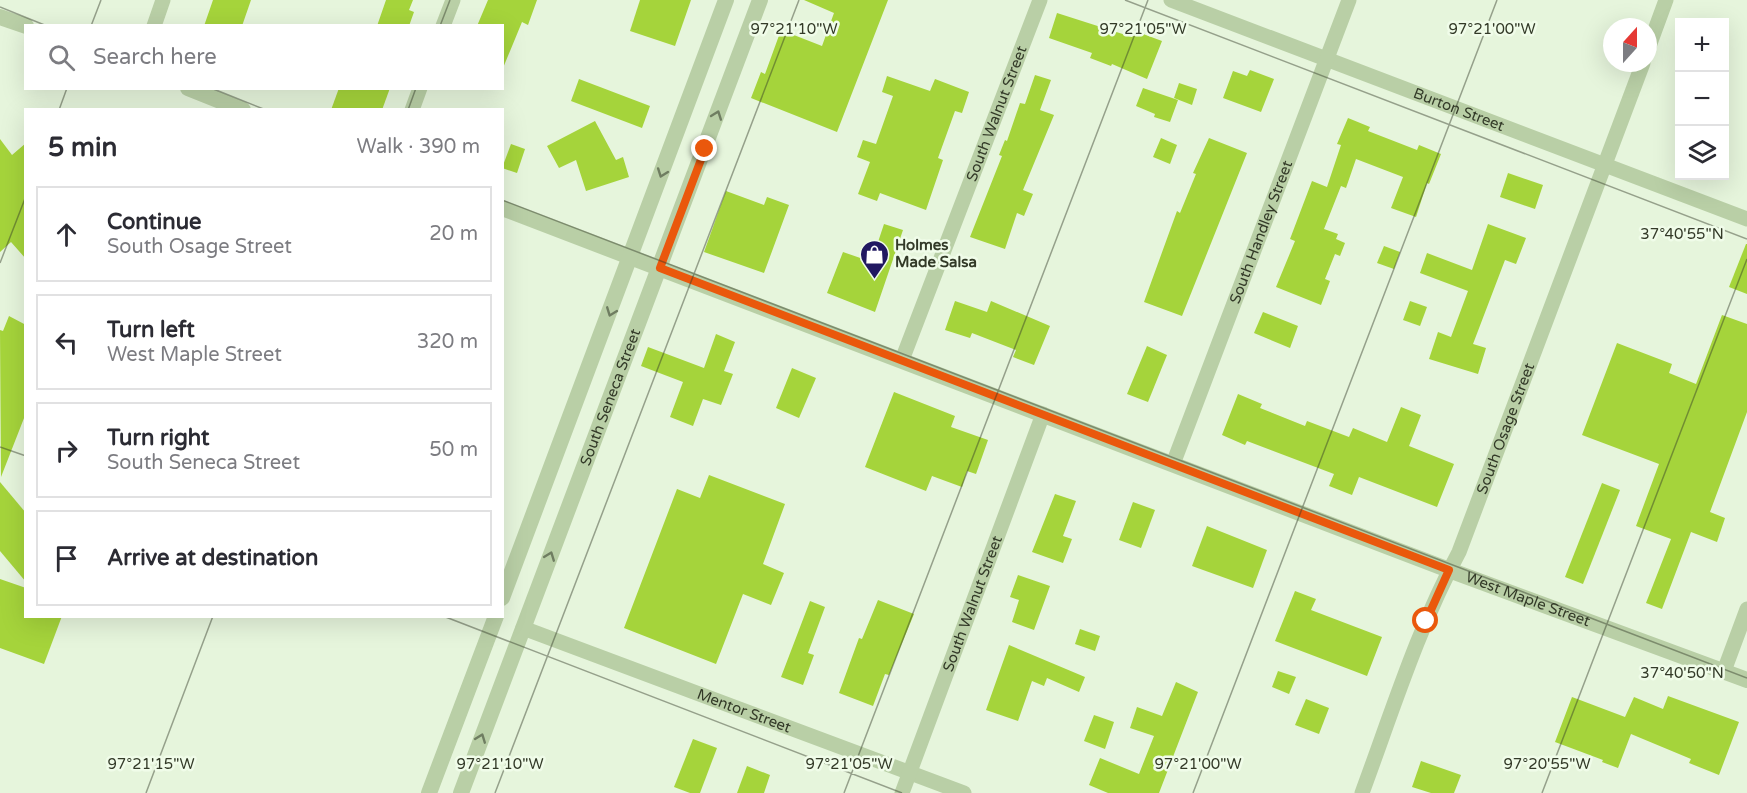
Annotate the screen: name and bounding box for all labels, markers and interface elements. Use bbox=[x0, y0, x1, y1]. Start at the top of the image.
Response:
north arrow bbox=[1603, 18, 1657, 72]
map controls bbox=[1675, 18, 1729, 180]
button: + bbox=[1675, 18, 1729, 72]
text: 97°21'10"W bbox=[750, 20, 838, 38]
text: 97°21'05"W bbox=[1099, 20, 1187, 38]
text: 97°21'00"W bbox=[1448, 20, 1536, 38]
search box bbox=[24, 24, 504, 90]
icon: search bbox=[45, 41, 78, 74]
street label: South Walnut Street bbox=[962, 43, 1031, 184]
text: Search here bbox=[93, 44, 217, 70]
button: − bbox=[1675, 72, 1729, 126]
street label: Burton Street bbox=[1411, 84, 1507, 135]
one-way arrow bbox=[710, 110, 723, 121]
button: layers bbox=[1675, 126, 1729, 180]
text: 5 min bbox=[48, 132, 117, 163]
text: Walk · 390 m bbox=[357, 135, 480, 159]
route end bbox=[691, 135, 717, 161]
street label: South Handley Street bbox=[1226, 158, 1296, 306]
one-way arrow bbox=[657, 167, 670, 178]
text: Continue bbox=[107, 209, 202, 235]
icon: ahead bbox=[50, 218, 83, 251]
text: 20 m bbox=[429, 222, 478, 246]
text: 37°40'55"N bbox=[1640, 225, 1724, 243]
text: South Osage Street bbox=[107, 235, 292, 259]
place label: Holmes Made Salsa bbox=[895, 236, 977, 271]
shop icon: Holmes Made Salsa bbox=[858, 238, 890, 280]
one-way arrow bbox=[605, 306, 618, 317]
text: Turn left bbox=[107, 317, 195, 343]
icon: left bbox=[50, 326, 83, 359]
street label: South Seneca Street bbox=[576, 326, 644, 468]
text: 320 m bbox=[417, 330, 478, 354]
text: West Maple Street bbox=[107, 343, 282, 367]
street label: South Osage Street bbox=[1473, 360, 1538, 497]
text: Turn right bbox=[107, 425, 209, 451]
icon: right bbox=[50, 434, 83, 467]
text: 50 m bbox=[429, 438, 478, 462]
text: South Seneca Street bbox=[107, 451, 300, 475]
street label: South Walnut Street bbox=[939, 533, 1006, 674]
icon: arrive bbox=[50, 542, 83, 575]
text: Arrive at destination bbox=[107, 545, 318, 571]
one-way arrow bbox=[543, 551, 555, 562]
street label: West Maple Street bbox=[1463, 568, 1593, 630]
route start bbox=[1412, 607, 1438, 633]
text: 37°40'50"N bbox=[1640, 664, 1724, 682]
street label: Mentor Street bbox=[694, 685, 794, 737]
one-way arrow bbox=[474, 733, 487, 744]
text: 97°21'15"W bbox=[107, 755, 195, 773]
text: 97°21'10"W bbox=[456, 755, 544, 773]
text: 97°21'05"W bbox=[805, 755, 893, 773]
text: 97°21'00"W bbox=[1154, 755, 1242, 773]
text: 97°20'55"W bbox=[1503, 755, 1591, 773]

